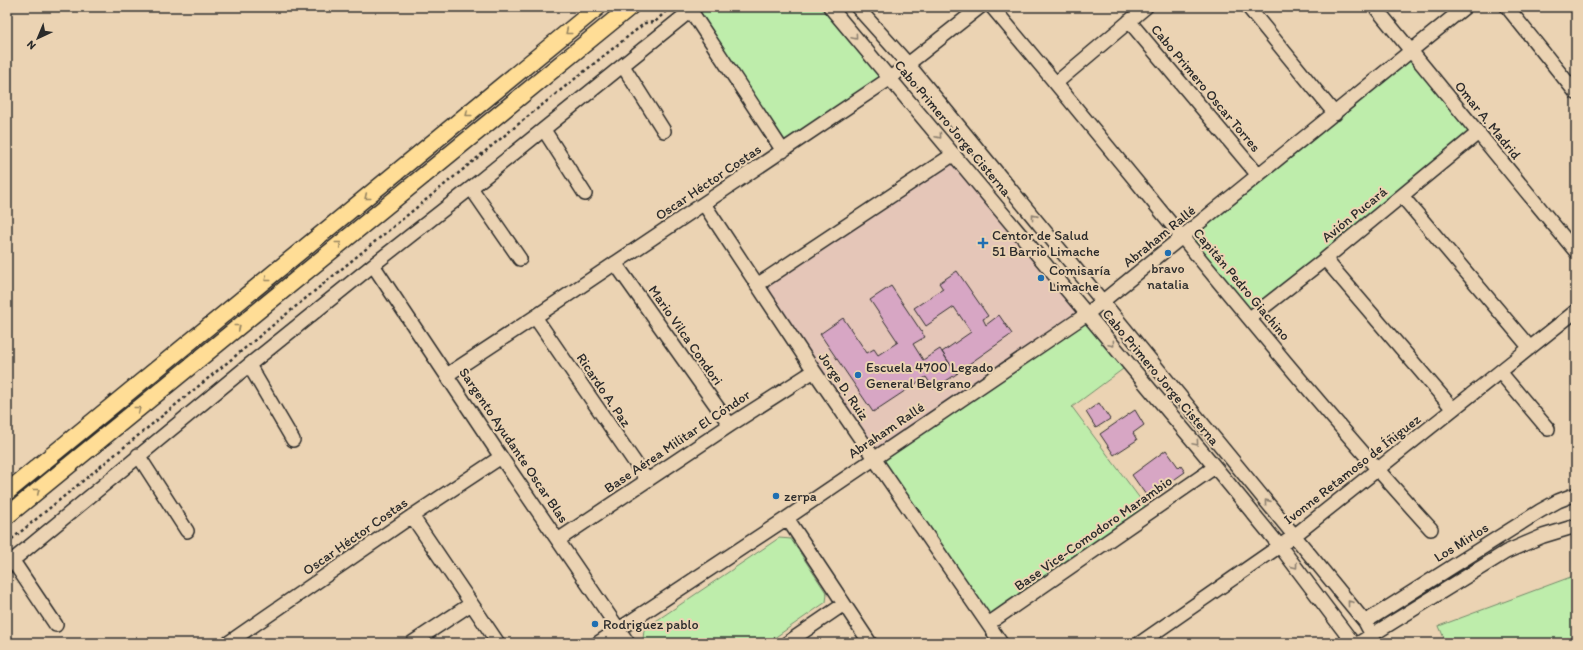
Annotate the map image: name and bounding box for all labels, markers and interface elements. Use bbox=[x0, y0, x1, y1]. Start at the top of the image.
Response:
north arrow bbox=[18, 18, 58, 58]
street label: Cabo Primero Oscar Torres bbox=[1147, 21, 1264, 156]
one-way arrow bbox=[566, 27, 573, 34]
one-way arrow bbox=[851, 32, 858, 39]
text: N bbox=[24, 38, 39, 52]
street label: Cabo Primero Jorge Cisterna bbox=[891, 57, 1015, 200]
street label: Omar A. Madrid bbox=[1451, 78, 1525, 163]
one-way arrow bbox=[465, 110, 472, 117]
one-way arrow bbox=[934, 132, 941, 139]
street label: Oscar Héctor Costas bbox=[652, 141, 764, 224]
street label: Avión Pucará bbox=[1318, 183, 1391, 246]
one-way arrow bbox=[364, 192, 372, 199]
street label: Abraham Rallé bbox=[1120, 202, 1199, 271]
one-way arrow bbox=[1031, 215, 1038, 222]
street label: Capitán Pedro Giachino bbox=[1190, 225, 1294, 344]
place label: Centor de Salud 51 Barrio Limache bbox=[992, 227, 1100, 260]
marker: Centor de Salud 51 Barrio Limache bbox=[977, 237, 989, 249]
one-way arrow bbox=[334, 242, 342, 249]
marker: bravo natalia bbox=[1163, 248, 1173, 258]
place label: bravo natalia bbox=[1147, 260, 1190, 293]
place label: Comisaría Limache bbox=[1049, 262, 1111, 295]
marker: Comisaría Limache bbox=[1036, 273, 1046, 283]
one-way arrow bbox=[264, 274, 271, 281]
street label: Mario Vilca Condori bbox=[645, 282, 726, 388]
street label: Cabo Primero Jorge Cisterna bbox=[1099, 306, 1223, 449]
one-way arrow bbox=[234, 324, 241, 331]
one-way arrow bbox=[1108, 339, 1115, 346]
street label: Jorge D. Ruiz bbox=[815, 349, 873, 424]
street label: Ricardo A. Paz bbox=[573, 350, 635, 431]
place label: Escuela 4700 Legado General Belgrano bbox=[866, 359, 993, 392]
street label: Sargento Ayudante Oscar Blas bbox=[455, 364, 572, 526]
marker: Escuela 4700 Legado General Belgrano bbox=[853, 370, 863, 380]
street label: Base Aérea Militar El Cóndor bbox=[601, 386, 754, 497]
street label: Abraham Rallé bbox=[845, 398, 928, 462]
one-way arrow bbox=[133, 407, 140, 414]
street label: Ivonne Retamoso de Íñiguez bbox=[1281, 410, 1424, 528]
one-way arrow bbox=[1191, 439, 1198, 446]
street label: Base Vice-Comodoro Marambio bbox=[1011, 472, 1176, 595]
place label: zerpa bbox=[784, 488, 817, 505]
one-way arrow bbox=[33, 489, 40, 496]
marker: zerpa bbox=[771, 491, 781, 501]
street label: Oscar Héctor Costas bbox=[300, 494, 411, 579]
one-way arrow bbox=[1265, 500, 1272, 507]
street label: Los Mirlos bbox=[1431, 519, 1492, 566]
one-way arrow bbox=[1290, 562, 1297, 569]
one-way arrow bbox=[1347, 600, 1354, 608]
place label: Rodriguez pablo bbox=[603, 616, 699, 633]
marker: Rodriguez pablo bbox=[590, 619, 600, 629]

